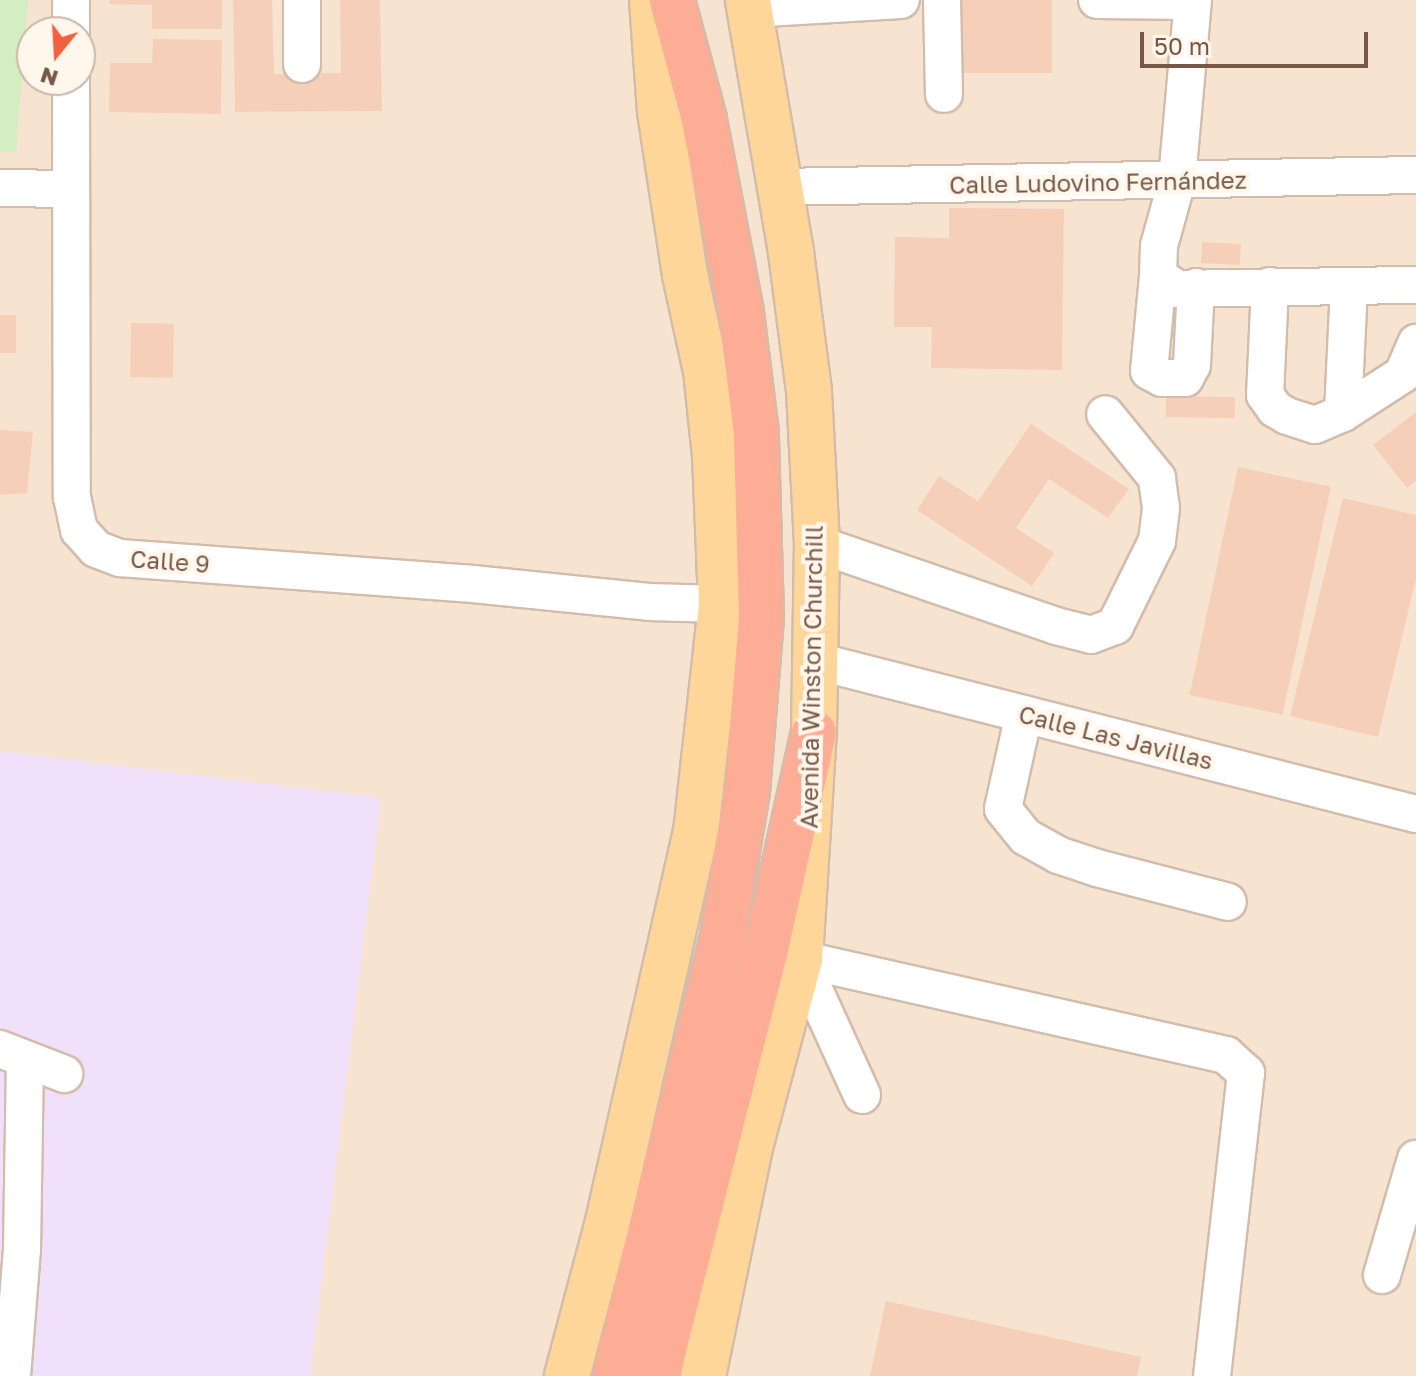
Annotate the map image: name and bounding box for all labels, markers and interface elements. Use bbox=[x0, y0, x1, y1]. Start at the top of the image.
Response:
north arrow bbox=[16, 16, 96, 96]
scale bar bbox=[1144, 16, 1372, 66]
text: 50 m bbox=[1154, 31, 1210, 60]
text: N bbox=[37, 62, 61, 93]
street label: Calle Ludovino Fernández bbox=[949, 165, 1247, 199]
street label: Avenida Winston Churchill bbox=[794, 525, 828, 829]
street label: Calle 9 bbox=[129, 544, 211, 578]
street label: Calle Las Javillas bbox=[1016, 699, 1216, 775]

